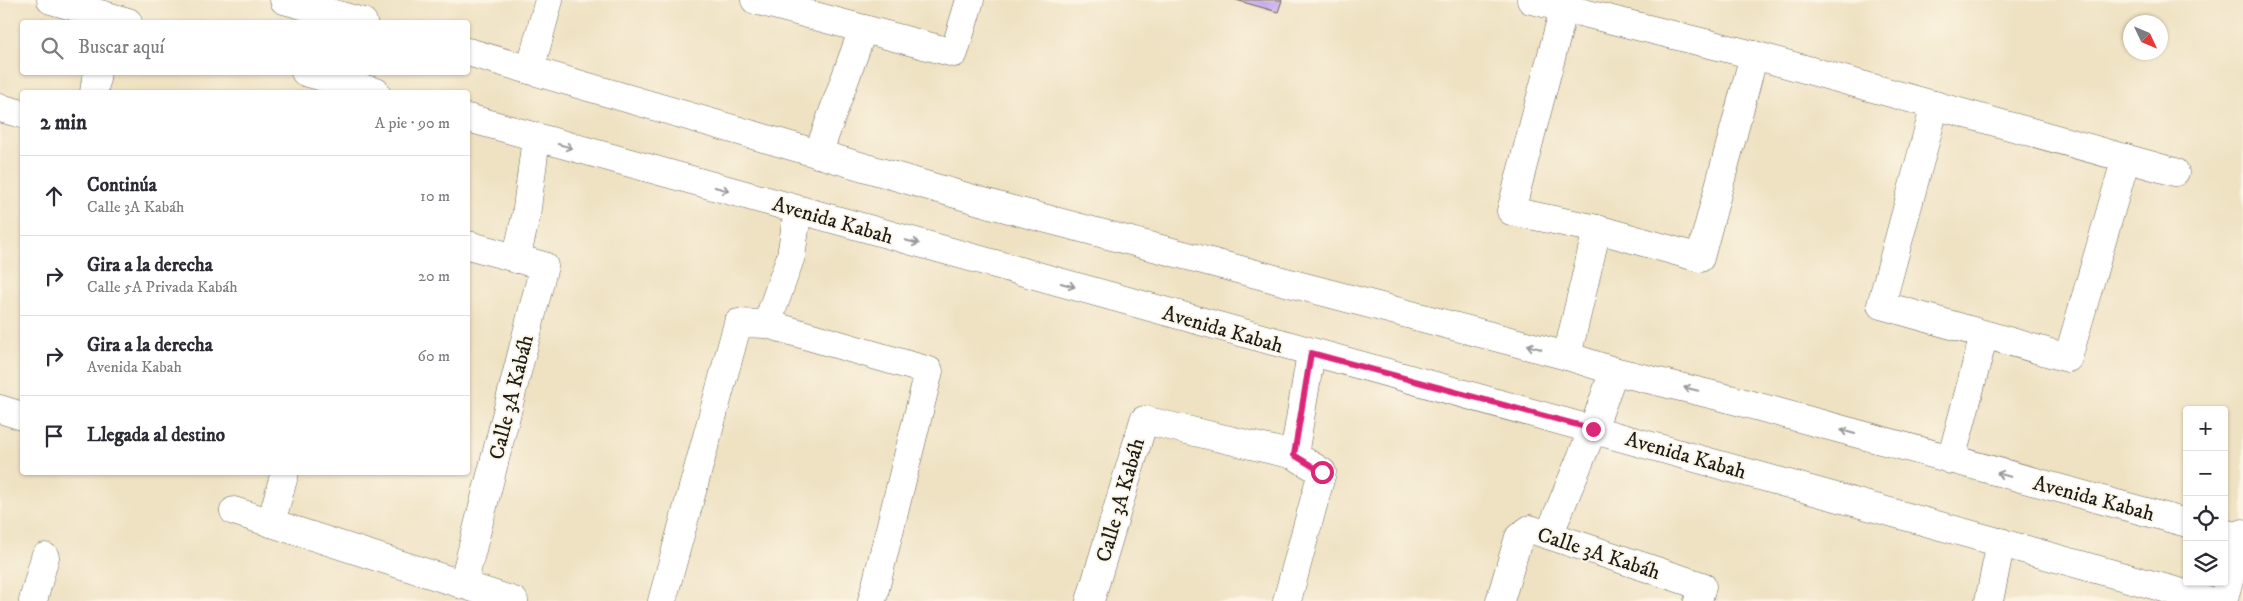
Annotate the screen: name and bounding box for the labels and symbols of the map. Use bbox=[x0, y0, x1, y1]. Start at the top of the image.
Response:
north arrow bbox=[2123, 15, 2168, 60]
one-way arrow bbox=[557, 141, 573, 151]
one-way arrow bbox=[713, 184, 729, 194]
street label: Avenida Kabah bbox=[769, 191, 896, 251]
one-way arrow bbox=[903, 237, 919, 247]
one-way arrow bbox=[1060, 281, 1076, 291]
street label: Avenida Kabah bbox=[1159, 300, 1286, 360]
street label: Calle 3A Kabáh bbox=[484, 332, 540, 462]
one-way arrow bbox=[1526, 342, 1542, 351]
one-way arrow bbox=[1683, 384, 1699, 393]
route end bbox=[1582, 418, 1605, 441]
street label: Avenida Kabah bbox=[1622, 426, 1749, 486]
one-way arrow bbox=[1840, 426, 1856, 436]
street label: Calle 3A Kabáh bbox=[1091, 435, 1151, 565]
route start bbox=[1311, 461, 1334, 484]
one-way arrow bbox=[1997, 469, 2013, 479]
street label: Avenida Kabah bbox=[2030, 470, 2157, 528]
street label: Calle 3A Kabáh bbox=[1534, 522, 1663, 586]

